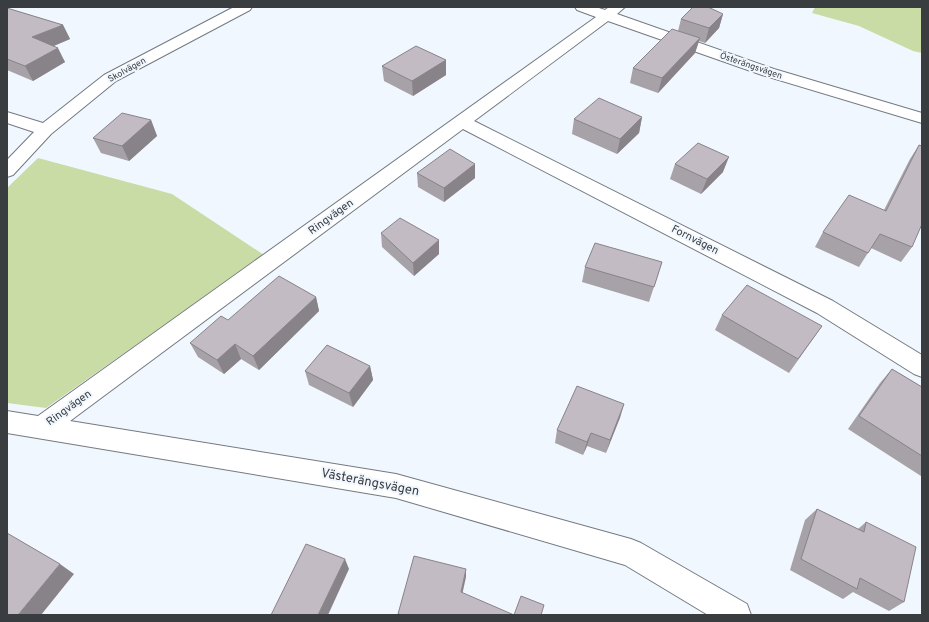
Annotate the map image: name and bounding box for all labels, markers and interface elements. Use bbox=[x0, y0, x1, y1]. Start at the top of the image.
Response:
street label: Österängsvägen bbox=[718, 49, 784, 82]
street label: Skolvägen bbox=[106, 55, 148, 85]
street label: Ringvägen bbox=[306, 196, 356, 238]
street label: Fornvägen bbox=[669, 222, 721, 258]
street label: Ringvägen bbox=[44, 387, 94, 429]
street label: Västerängsvägen bbox=[320, 466, 420, 500]

